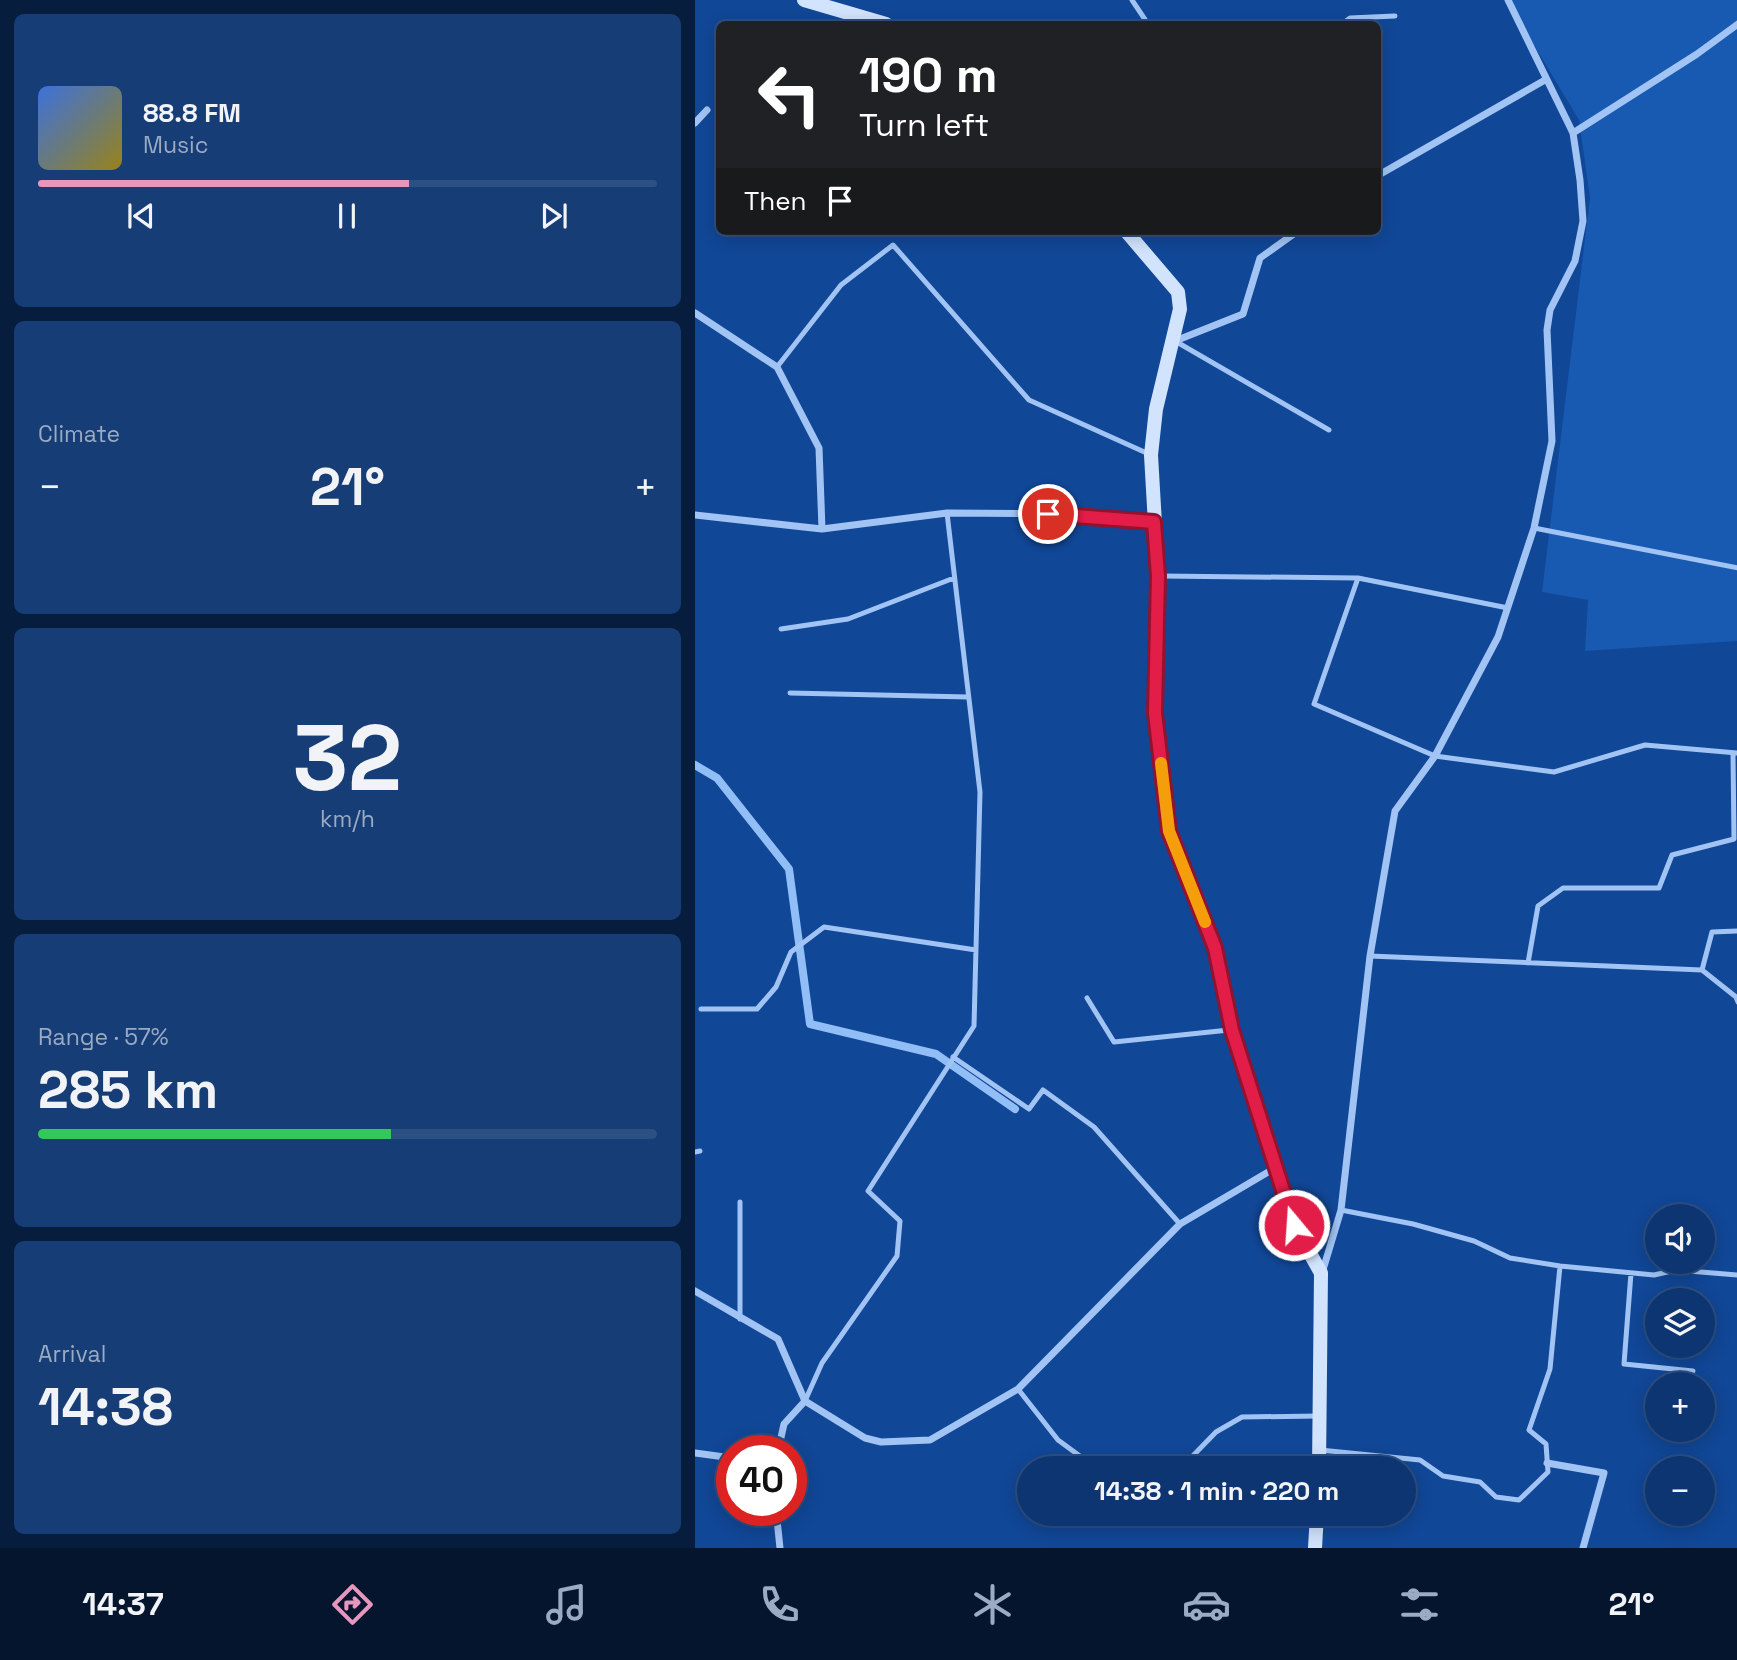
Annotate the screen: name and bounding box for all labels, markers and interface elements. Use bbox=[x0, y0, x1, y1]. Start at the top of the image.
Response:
text: 190 m bbox=[859, 44, 997, 106]
icon: left bbox=[744, 49, 835, 140]
text: 88.8 FM bbox=[143, 96, 241, 130]
text: Turn left bbox=[859, 105, 989, 145]
text: Music bbox=[143, 130, 208, 160]
icon: arrive bbox=[821, 182, 859, 220]
text: Then bbox=[744, 184, 807, 218]
icon: previous bbox=[122, 197, 160, 235]
icon: pause bbox=[328, 197, 366, 235]
icon: next bbox=[535, 197, 573, 235]
text: Climate bbox=[38, 419, 120, 449]
text: 21° bbox=[310, 454, 385, 520]
text: − bbox=[38, 463, 62, 511]
text: + bbox=[633, 463, 657, 511]
pin bbox=[1018, 484, 1078, 544]
icon: arrive bbox=[1029, 495, 1067, 533]
text: 32 bbox=[293, 700, 402, 817]
text: km/h bbox=[320, 804, 375, 834]
text: Range · 57% bbox=[38, 1022, 169, 1052]
text: 285 km bbox=[38, 1057, 218, 1123]
position arrow bbox=[1257, 1188, 1331, 1262]
map controls bbox=[1645, 1204, 1715, 1526]
button: sound bbox=[1645, 1204, 1715, 1274]
button: layers bbox=[1645, 1288, 1715, 1358]
text: Arrival bbox=[38, 1339, 106, 1369]
button: + bbox=[1645, 1372, 1715, 1442]
text: 14:38 bbox=[38, 1374, 173, 1440]
speed limit sign: 40 bbox=[716, 1435, 807, 1526]
button: − bbox=[1645, 1456, 1715, 1526]
text: 14:38 · 1 min · 220 m bbox=[1094, 1474, 1339, 1508]
icon: directions bbox=[328, 1580, 377, 1629]
icon: music bbox=[542, 1580, 591, 1629]
icon: phone bbox=[755, 1580, 804, 1629]
icon: climate bbox=[968, 1580, 1017, 1629]
icon: car bbox=[1182, 1580, 1231, 1629]
icon: filters bbox=[1395, 1580, 1444, 1629]
text: 14:37 bbox=[82, 1584, 164, 1624]
text: 21° bbox=[1609, 1584, 1655, 1624]

